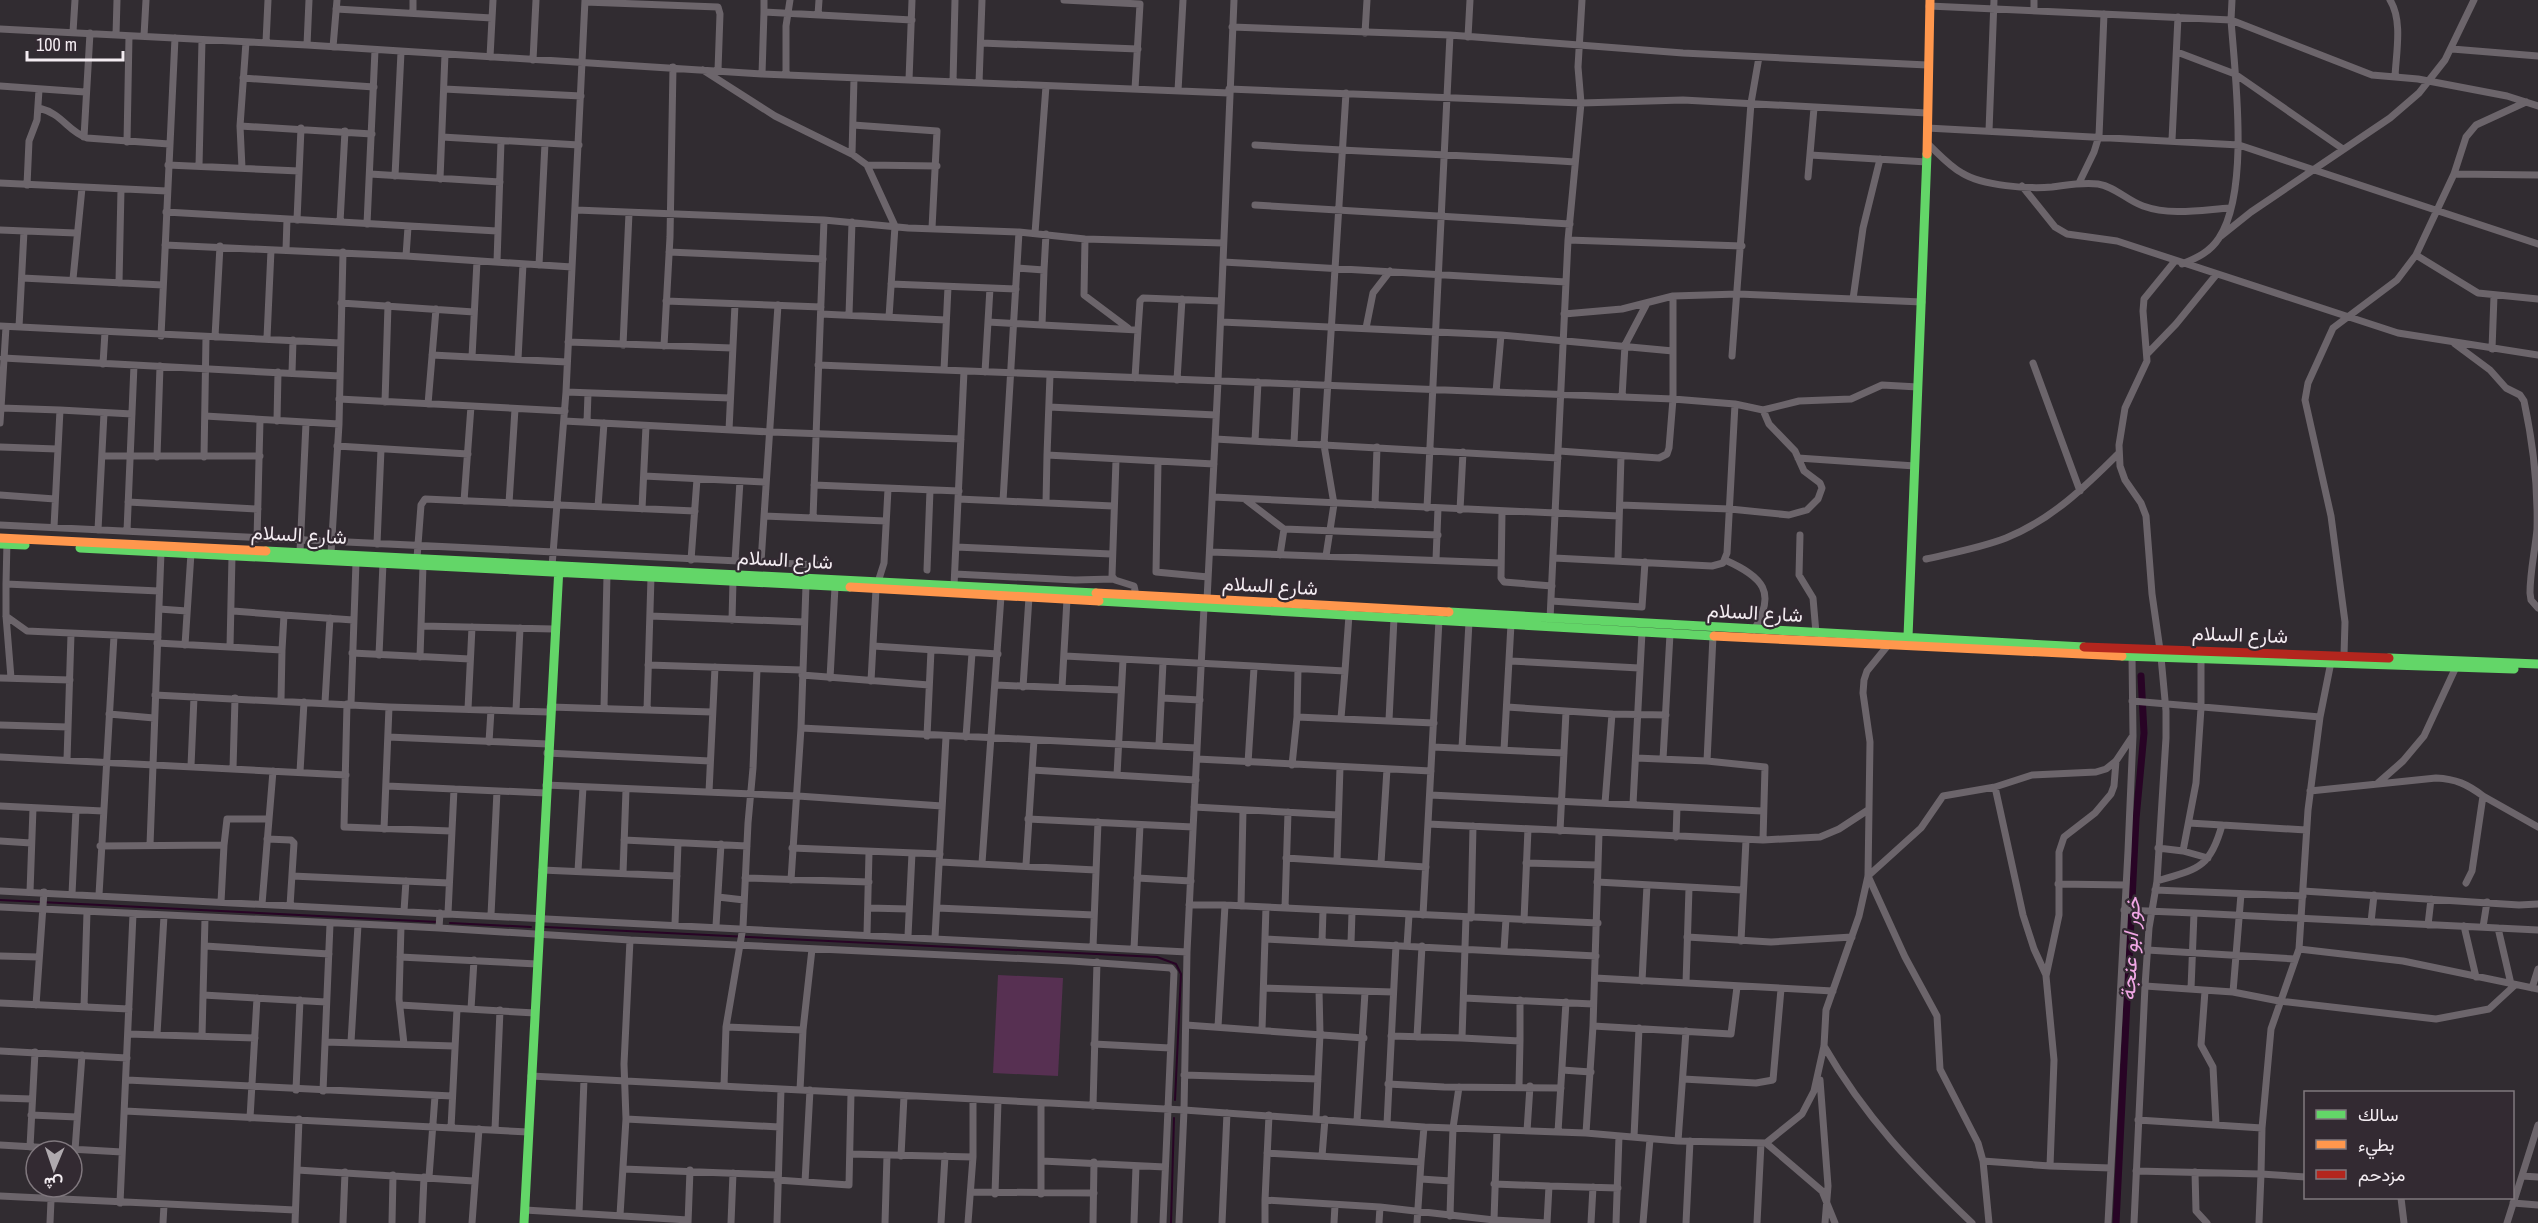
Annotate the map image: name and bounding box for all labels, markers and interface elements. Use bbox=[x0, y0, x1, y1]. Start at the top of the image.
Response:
scale bar bbox=[27, 24, 123, 62]
text: 100 m bbox=[36, 32, 77, 57]
street label: شارع السلام bbox=[250, 518, 348, 551]
street label: شارع السلام bbox=[736, 543, 834, 576]
street label: شارع السلام bbox=[1221, 569, 1319, 602]
street label: شارع السلام bbox=[1706, 596, 1804, 629]
street label: شارع السلام bbox=[2192, 619, 2288, 650]
water label: خور ابو عنجة bbox=[2113, 895, 2147, 1002]
legend bbox=[2304, 1091, 2514, 1199]
text: سالك bbox=[2358, 1102, 2398, 1127]
text: بطيء bbox=[2358, 1132, 2394, 1160]
north arrow bbox=[24, 1139, 84, 1199]
text: مزدحم bbox=[2358, 1162, 2405, 1187]
text: ش bbox=[43, 1173, 63, 1195]

